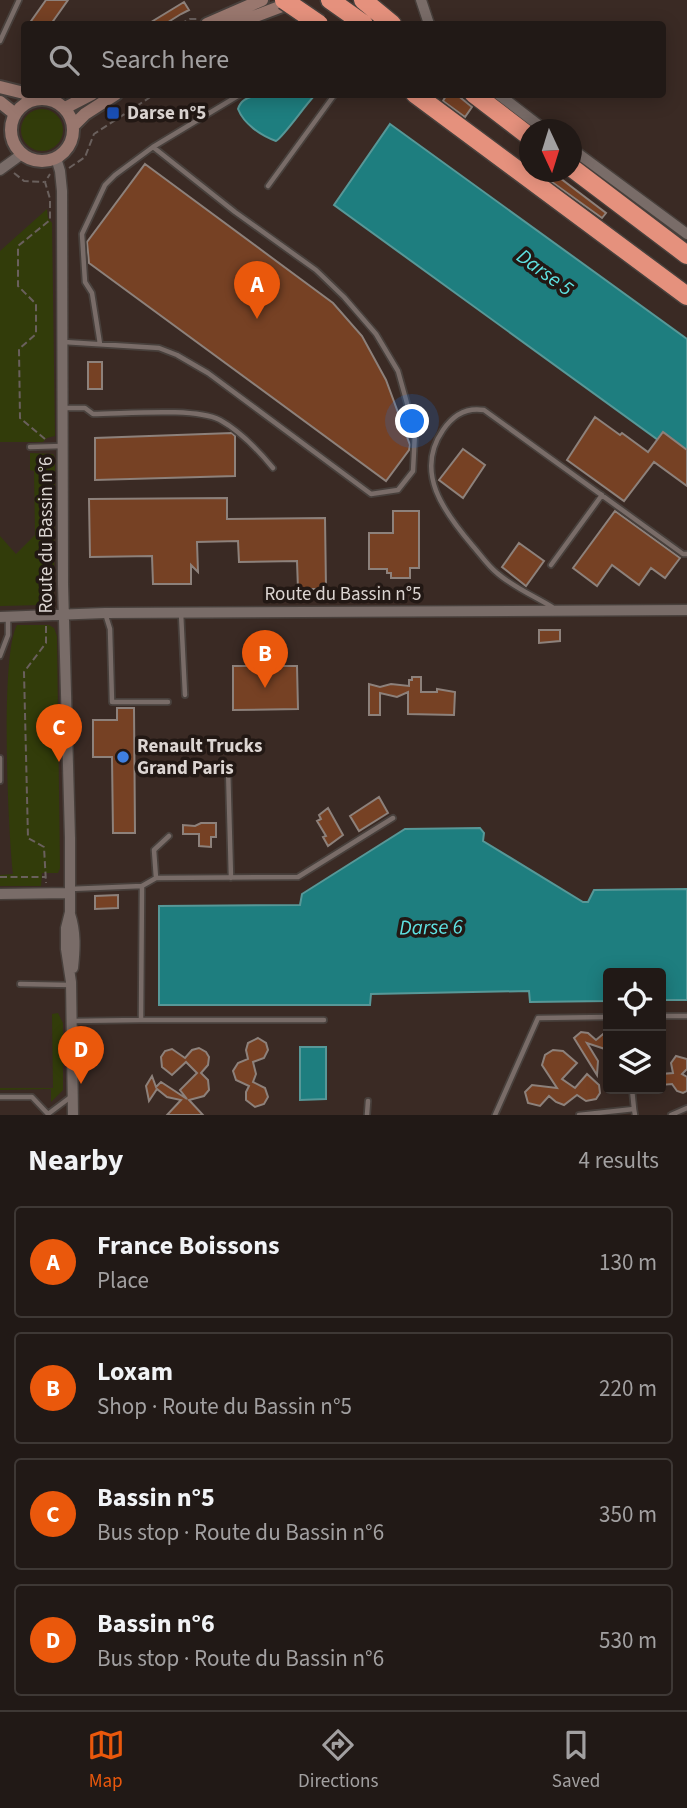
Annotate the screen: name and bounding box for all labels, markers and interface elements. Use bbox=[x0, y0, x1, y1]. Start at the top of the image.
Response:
search box bbox=[21, 21, 666, 98]
icon: search bbox=[45, 41, 83, 79]
text: Search here bbox=[101, 41, 229, 78]
place label: Darse n°5 bbox=[127, 100, 206, 127]
marker: Darse n°5 bbox=[105, 105, 121, 121]
north arrow bbox=[519, 119, 582, 182]
water label: Darse 5 bbox=[510, 241, 580, 303]
pin: A bbox=[234, 261, 280, 319]
your location bbox=[395, 404, 429, 438]
street label: Route du Bassin n°6 bbox=[33, 457, 60, 614]
street label: Route du Bassin n°5 bbox=[265, 581, 422, 608]
pin: B bbox=[242, 630, 288, 688]
pin: C bbox=[36, 704, 82, 762]
place label: Renault Trucks Grand Paris bbox=[137, 733, 262, 782]
marker: Renault Trucks Grand Paris bbox=[115, 749, 131, 765]
water label: Darse 6 bbox=[399, 911, 464, 943]
map controls bbox=[603, 968, 666, 1094]
button: locate bbox=[603, 968, 666, 1031]
pin: D bbox=[58, 1026, 104, 1084]
button: layers bbox=[603, 1031, 666, 1094]
text: Nearby bbox=[28, 1139, 123, 1182]
text: 4 results bbox=[579, 1144, 659, 1177]
text: France Boissons bbox=[97, 1227, 280, 1264]
text: A bbox=[46, 1246, 60, 1279]
text: 130 m bbox=[599, 1246, 657, 1279]
text: Place bbox=[97, 1264, 149, 1297]
text: Loxam bbox=[97, 1353, 173, 1390]
text: B bbox=[46, 1372, 60, 1405]
text: 220 m bbox=[599, 1372, 657, 1405]
text: Shop · Route du Bassin n°5 bbox=[97, 1390, 352, 1423]
text: Bassin n°5 bbox=[97, 1479, 215, 1516]
text: C bbox=[46, 1498, 60, 1531]
text: 350 m bbox=[599, 1498, 657, 1531]
text: Bus stop · Route du Bassin n°6 bbox=[97, 1516, 384, 1549]
text: Bassin n°6 bbox=[97, 1605, 215, 1642]
text: D bbox=[46, 1624, 60, 1657]
text: 530 m bbox=[599, 1624, 657, 1657]
text: Bus stop · Route du Bassin n°6 bbox=[97, 1642, 384, 1675]
tab: Map bbox=[87, 1726, 125, 1795]
tab: Directions bbox=[298, 1726, 378, 1795]
tab: Saved bbox=[552, 1726, 600, 1795]

